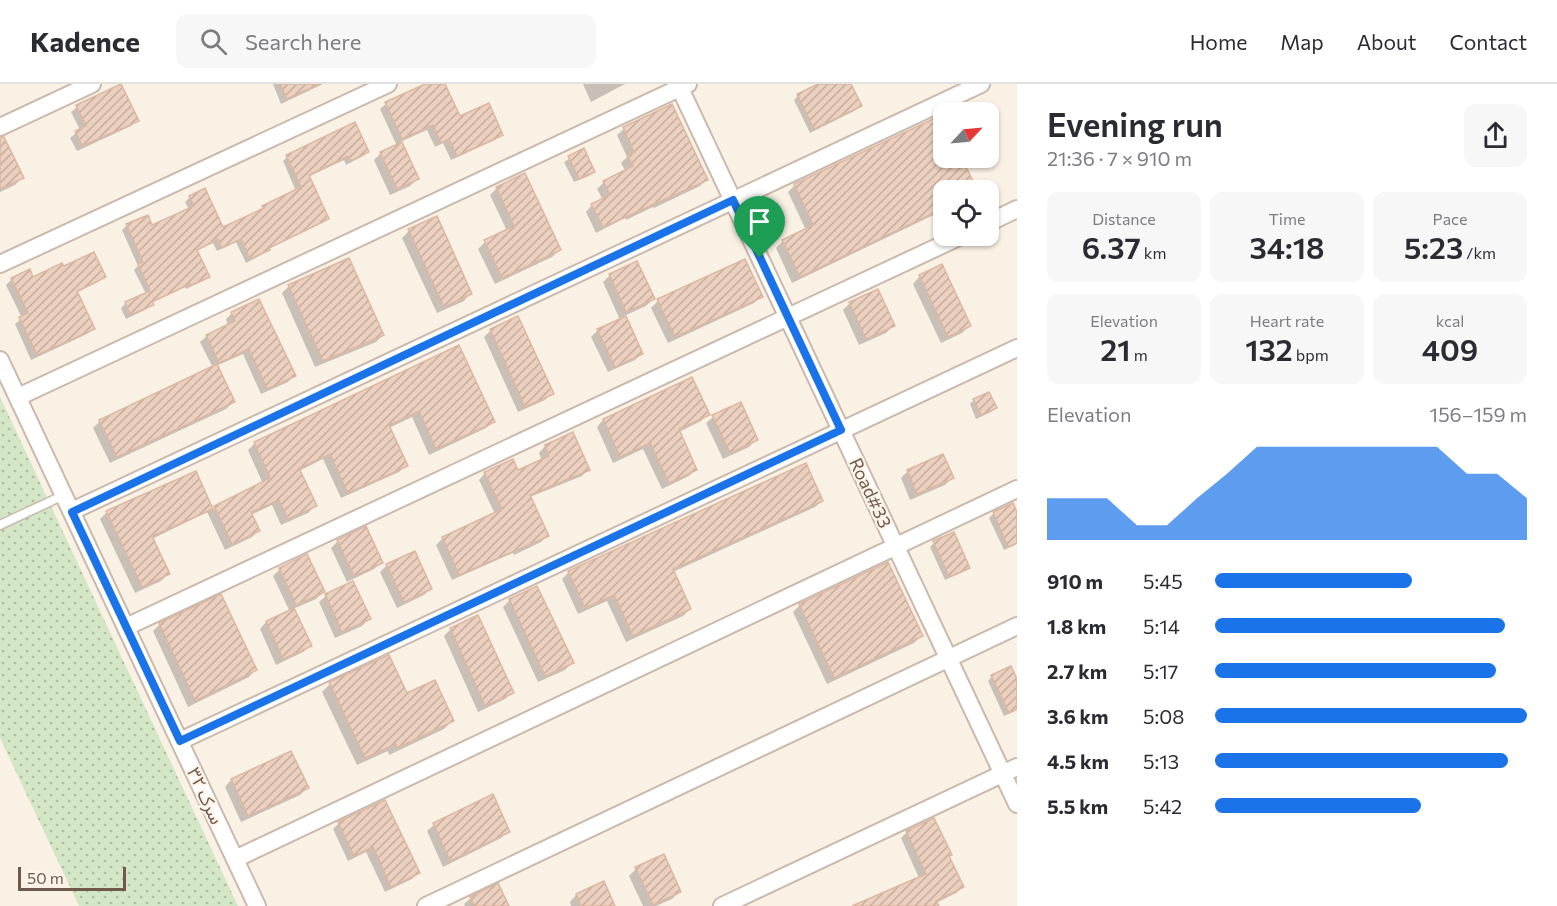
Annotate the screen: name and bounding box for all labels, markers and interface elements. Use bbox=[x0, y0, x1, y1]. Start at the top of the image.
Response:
search box bbox=[176, 14, 596, 68]
text: Kadence bbox=[30, 24, 140, 58]
icon: search bbox=[197, 25, 230, 58]
text: Search here bbox=[245, 28, 361, 55]
text: Home bbox=[1190, 29, 1247, 54]
text: Map bbox=[1280, 29, 1324, 54]
text: About bbox=[1357, 29, 1416, 54]
text: Contact bbox=[1449, 29, 1527, 54]
north arrow bbox=[933, 102, 999, 168]
map controls bbox=[933, 102, 999, 246]
text: Evening run bbox=[1047, 103, 1223, 144]
button: share bbox=[1464, 104, 1527, 167]
text: 21:36 · 7 × 910 m bbox=[1047, 146, 1192, 170]
button: locate bbox=[933, 180, 999, 246]
pin bbox=[734, 196, 785, 258]
icon: arrive bbox=[743, 205, 776, 238]
text: Distance bbox=[1092, 209, 1156, 228]
text: Time bbox=[1269, 209, 1305, 228]
text: Pace bbox=[1433, 209, 1467, 228]
text: 6.37 bbox=[1082, 228, 1141, 265]
text: 34:18 bbox=[1249, 228, 1325, 265]
text: 5:23 bbox=[1404, 228, 1463, 265]
text: km bbox=[1141, 243, 1166, 262]
text: /km bbox=[1463, 243, 1496, 262]
text: Elevation bbox=[1090, 311, 1158, 330]
text: Heart rate bbox=[1250, 311, 1324, 330]
text: kcal bbox=[1436, 311, 1464, 330]
text: 21 bbox=[1100, 330, 1131, 367]
text: 132 bbox=[1245, 330, 1293, 367]
text: 409 bbox=[1422, 330, 1478, 367]
text: m bbox=[1131, 345, 1148, 364]
text: bpm bbox=[1293, 345, 1329, 364]
text: Elevation bbox=[1047, 402, 1132, 426]
text: 156–159 m bbox=[1430, 402, 1527, 426]
street label: Road#33 bbox=[845, 454, 897, 531]
text: 910 m bbox=[1047, 569, 1103, 593]
text: 5:45 bbox=[1143, 569, 1183, 593]
text: 1.8 km bbox=[1047, 614, 1106, 638]
text: 5:14 bbox=[1143, 614, 1180, 638]
text: 2.7 km bbox=[1047, 659, 1107, 683]
text: 5:17 bbox=[1143, 659, 1178, 683]
text: 3.6 km bbox=[1047, 704, 1108, 728]
text: 5:08 bbox=[1143, 704, 1184, 728]
text: 4.5 km bbox=[1047, 749, 1109, 773]
text: 5:13 bbox=[1143, 749, 1179, 773]
street label: سرک ۳۲ bbox=[182, 764, 229, 828]
text: 5.5 km bbox=[1047, 794, 1108, 818]
text: 5:42 bbox=[1143, 794, 1182, 818]
scale bar bbox=[18, 864, 126, 892]
text: 50 m bbox=[27, 868, 64, 887]

